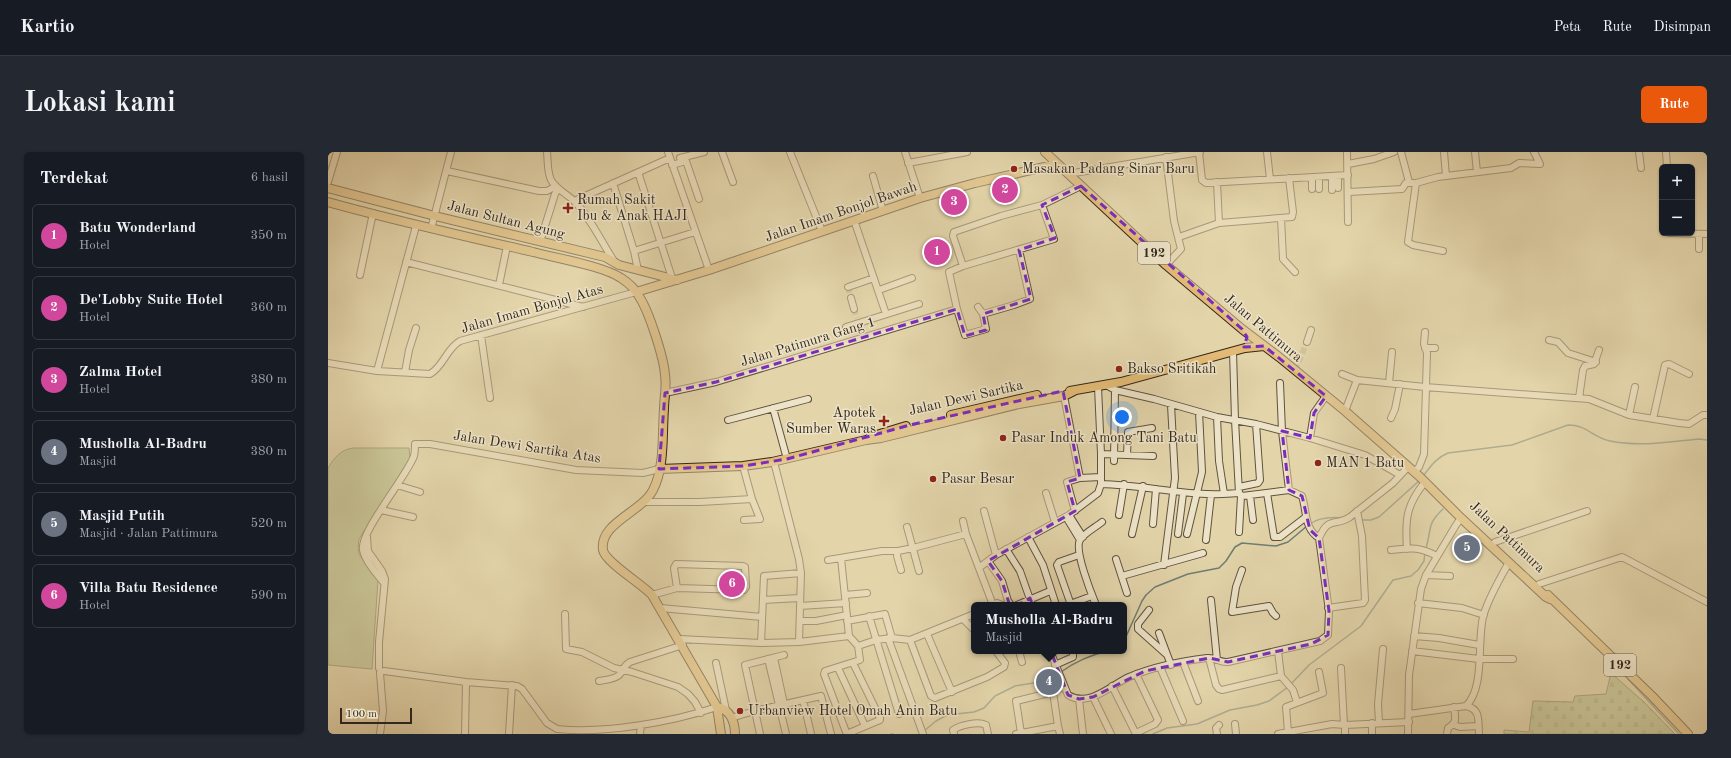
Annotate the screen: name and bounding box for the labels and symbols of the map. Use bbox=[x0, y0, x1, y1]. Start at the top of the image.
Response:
place label: Masakan Padang Sinar Baru bbox=[1022, 162, 1195, 176]
marker: Masakan Padang Sinar Baru bbox=[1009, 164, 1019, 174]
pin: 2 bbox=[992, 175, 1018, 205]
street label: Jalan Imam Bonjol Bawah bbox=[763, 179, 919, 245]
pin: 3 bbox=[941, 187, 967, 217]
place label: Rumah Sakit Ibu & Anak HAJI bbox=[577, 193, 687, 223]
street label: Jalan Sultan Agung bbox=[446, 199, 567, 242]
marker: Rumah Sakit Ibu & Anak HAJI bbox=[562, 202, 574, 214]
pin: 1 bbox=[924, 237, 950, 267]
road number: 192 bbox=[1138, 242, 1170, 264]
street label: Jalan Imam Bonjol Atas bbox=[459, 282, 605, 336]
street label: Jalan Pattimura bbox=[1221, 291, 1305, 365]
street label: Jalan Patimura Gang 1 bbox=[739, 315, 877, 369]
place label: Bakso Sritikah bbox=[1127, 362, 1217, 376]
marker: Bakso Sritikah bbox=[1114, 364, 1124, 374]
street label: Jalan Dewi Sartika bbox=[908, 378, 1025, 418]
place label: Apotek Sumber Waras bbox=[786, 406, 876, 436]
your location bbox=[1112, 407, 1132, 427]
marker: Apotek Sumber Waras bbox=[879, 416, 889, 426]
street label: Jalan Dewi Sartika Atas bbox=[452, 428, 602, 466]
place label: Pasar Induk Among Tani Batu bbox=[1011, 431, 1197, 445]
marker: Pasar Induk Among Tani Batu bbox=[998, 433, 1008, 443]
place label: MAN 1 Batu bbox=[1326, 456, 1405, 470]
marker: MAN 1 Batu bbox=[1313, 458, 1323, 468]
place label: Pasar Besar bbox=[941, 472, 1015, 486]
marker: Pasar Besar bbox=[928, 474, 938, 484]
street label: Jalan Pattimura bbox=[1467, 499, 1547, 575]
pin: 5 bbox=[1454, 533, 1480, 563]
pin: 6 bbox=[719, 569, 745, 599]
road number: 192 bbox=[1604, 654, 1636, 676]
pin: 4 bbox=[1036, 667, 1062, 697]
place label: Urbanview Hotel Omah Anin Batu bbox=[748, 704, 958, 718]
scale bar bbox=[340, 706, 412, 725]
marker: Urbanview Hotel Omah Anin Batu bbox=[735, 706, 745, 716]

